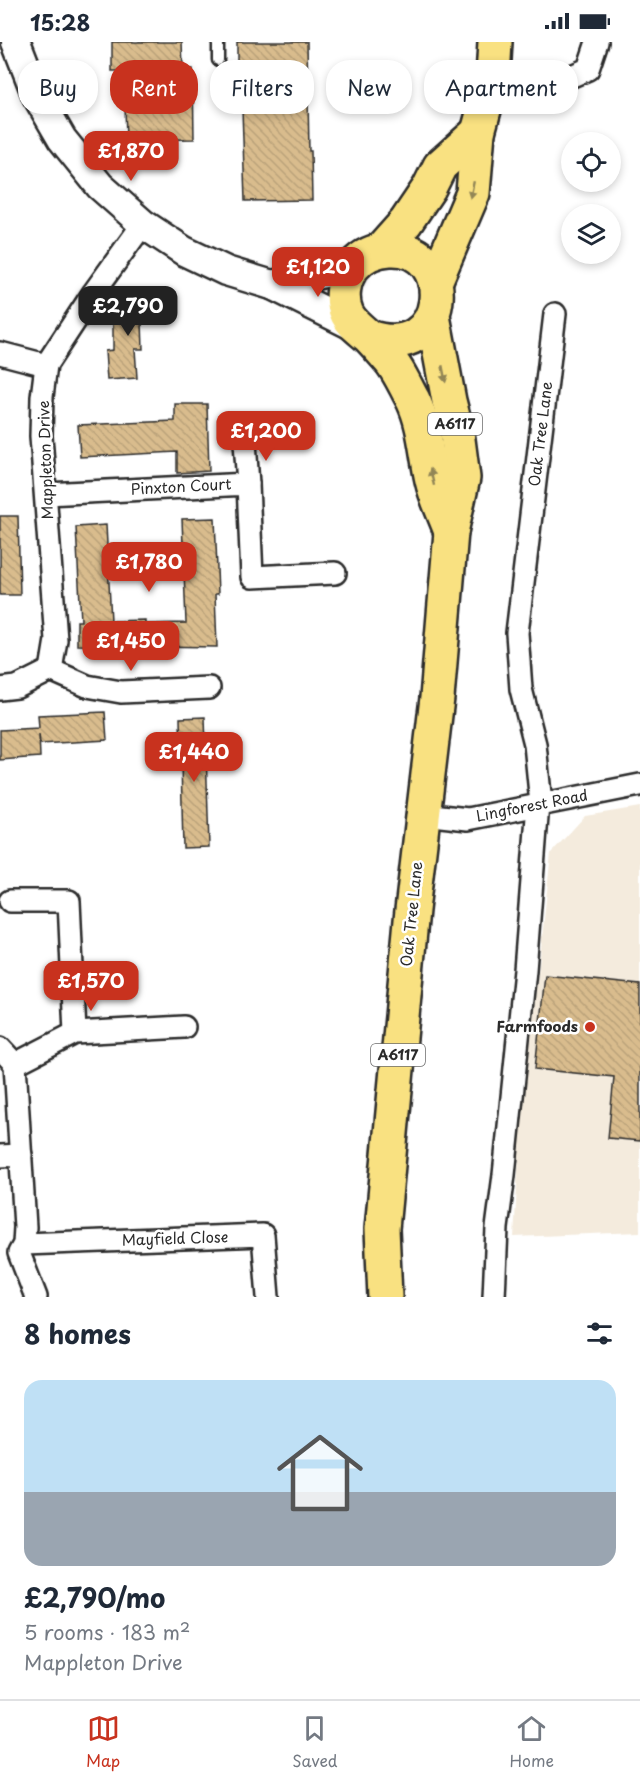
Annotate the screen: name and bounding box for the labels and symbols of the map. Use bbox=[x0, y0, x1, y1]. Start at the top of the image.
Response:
pin: £1,870 bbox=[82, 131, 180, 182]
one-way arrow bbox=[467, 181, 476, 200]
pin: £1,120 bbox=[269, 247, 367, 298]
pin: £2,790 bbox=[79, 286, 177, 337]
one-way arrow bbox=[440, 364, 449, 383]
street label: Oak Tree Lane bbox=[522, 380, 557, 488]
street label: Mappleton Drive bbox=[31, 400, 58, 520]
pin: £1,200 bbox=[217, 411, 315, 462]
road number: A6117 bbox=[428, 413, 482, 435]
one-way arrow bbox=[427, 467, 436, 486]
street label: Pinxton Court bbox=[130, 471, 232, 500]
pin: £1,780 bbox=[100, 542, 198, 593]
pin: £1,450 bbox=[82, 621, 180, 672]
pin: £1,440 bbox=[145, 732, 243, 783]
street label: Lingforest Road bbox=[474, 782, 590, 827]
street label: Oak Tree Lane bbox=[394, 860, 427, 968]
pin: £1,570 bbox=[42, 961, 140, 1012]
place label: Farmfoods bbox=[496, 1014, 578, 1037]
marker: Farmfoods bbox=[583, 1020, 597, 1034]
road number: A6117 bbox=[371, 1044, 425, 1066]
street label: Mayfield Close bbox=[121, 1224, 228, 1251]

